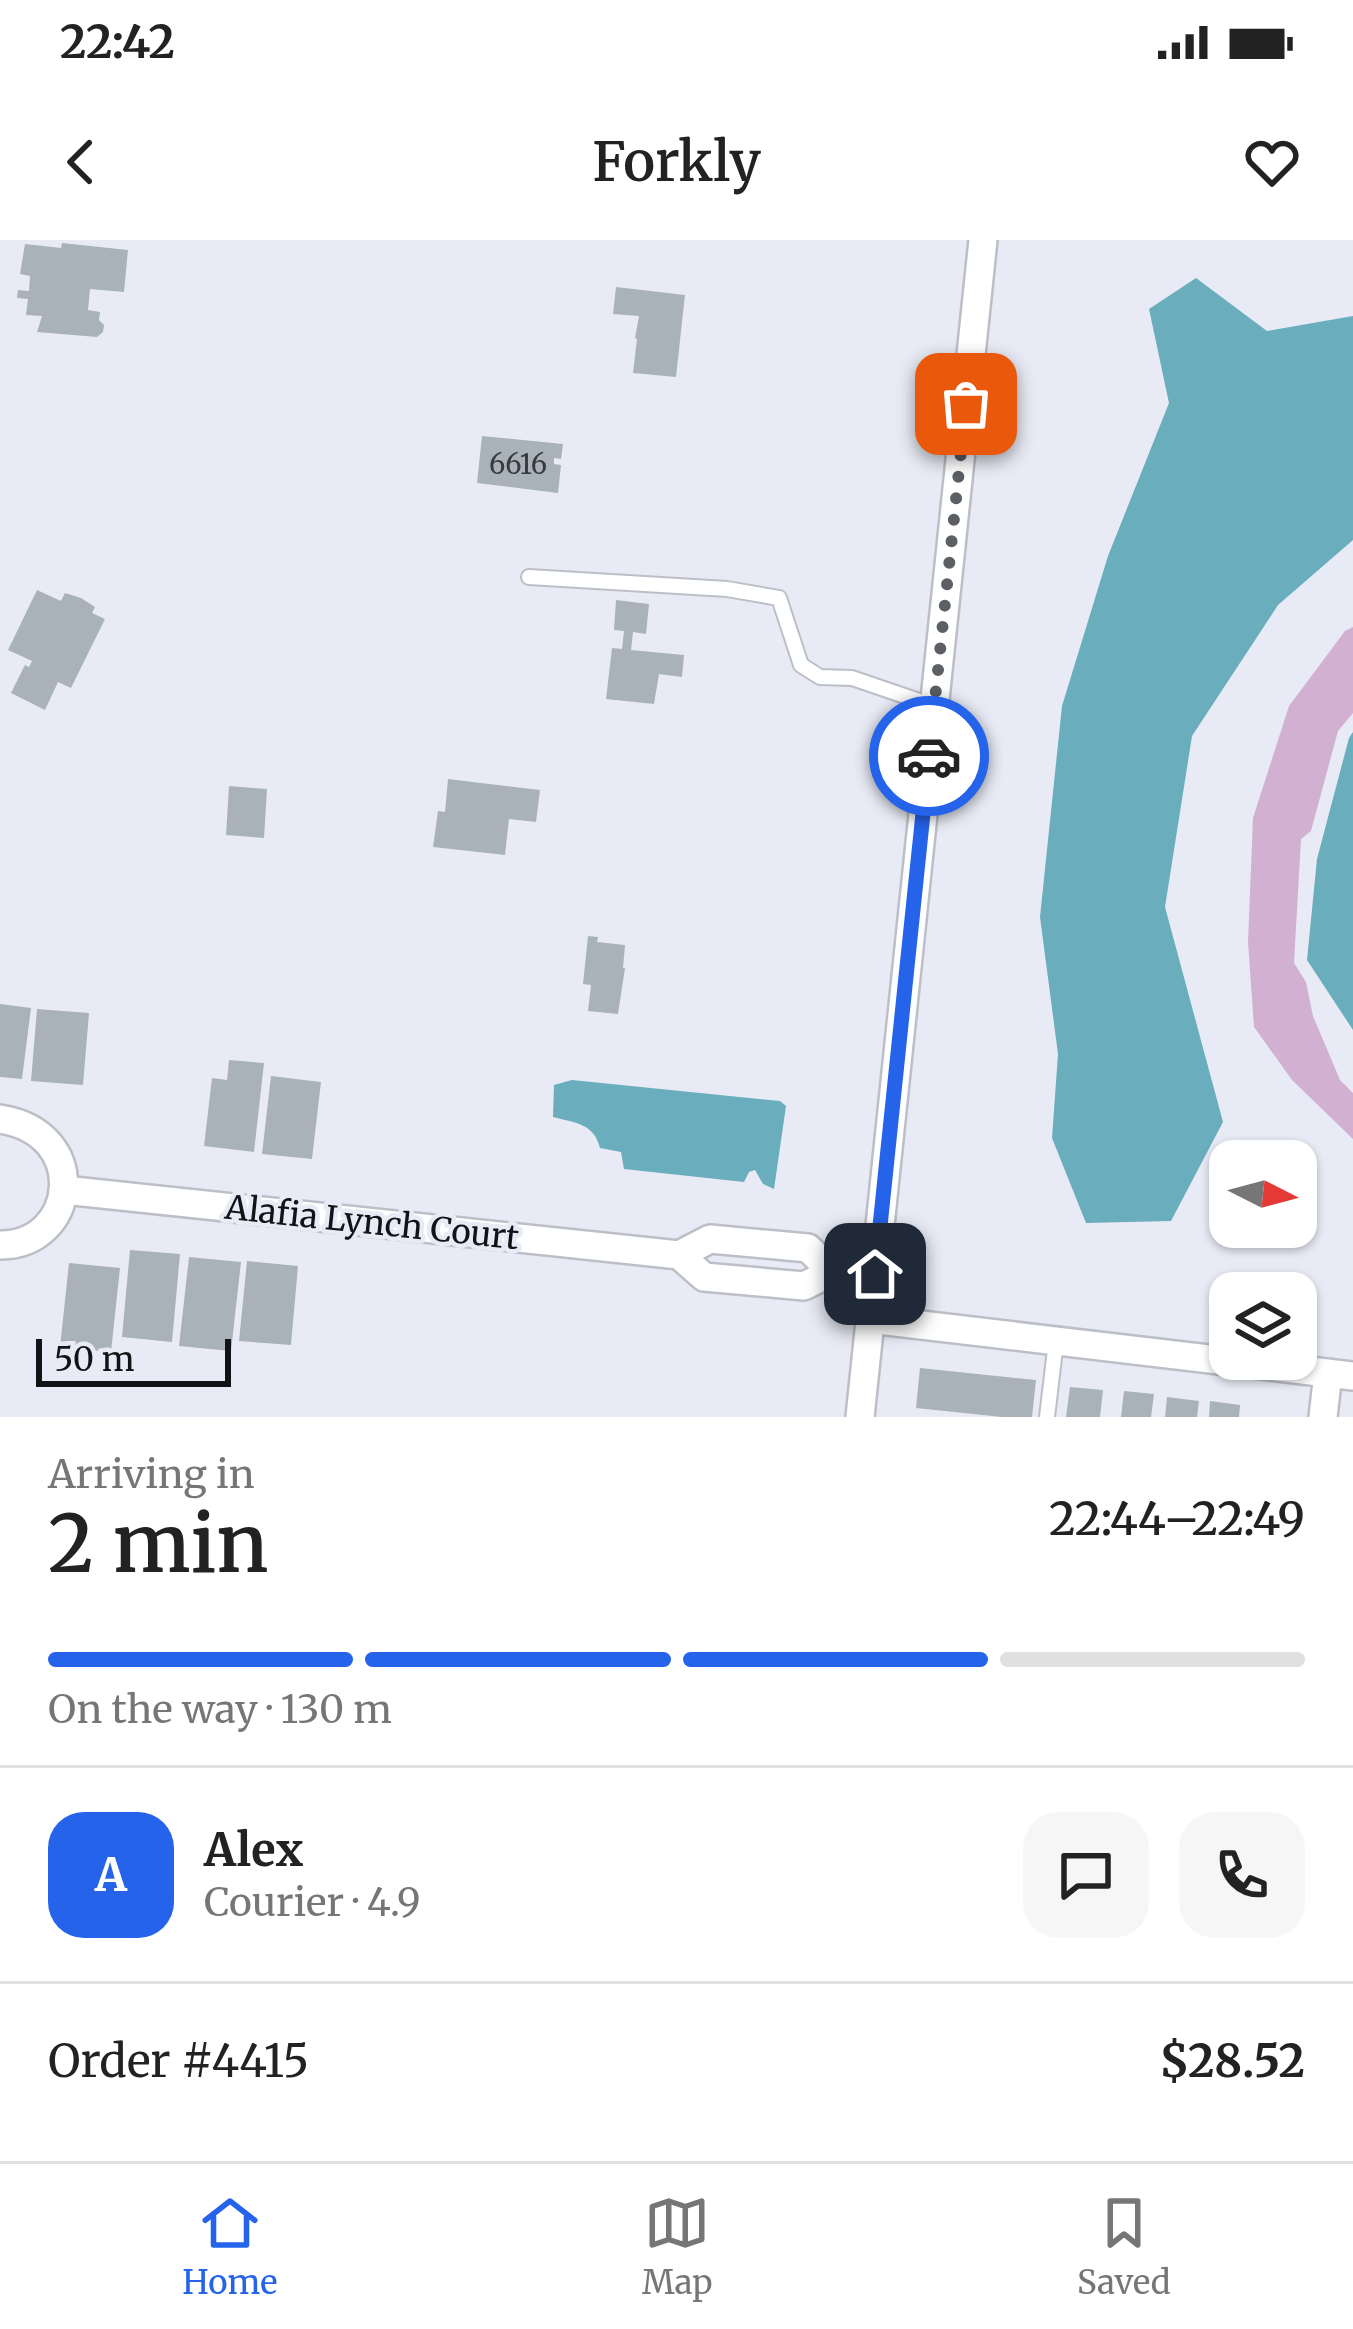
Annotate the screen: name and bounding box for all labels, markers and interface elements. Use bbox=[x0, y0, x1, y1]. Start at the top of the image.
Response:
text: 22:42 bbox=[60, 14, 175, 70]
text: Forkly bbox=[592, 128, 761, 196]
icon: back bbox=[48, 129, 114, 195]
icon: heart bbox=[1239, 129, 1305, 195]
pin bbox=[915, 353, 1017, 455]
icon: bag bbox=[933, 371, 999, 437]
house number: 6616 bbox=[489, 447, 547, 481]
courier bbox=[869, 696, 989, 816]
icon: car bbox=[896, 723, 962, 789]
north arrow bbox=[1209, 1140, 1317, 1248]
map controls bbox=[1209, 1140, 1317, 1380]
street label: Alafia Lynch Court bbox=[222, 1187, 521, 1258]
pin bbox=[824, 1223, 926, 1325]
icon: home bbox=[842, 1241, 908, 1307]
button: layers bbox=[1209, 1272, 1317, 1380]
scale bar bbox=[36, 1333, 231, 1386]
text: 50 m bbox=[54, 1339, 135, 1380]
text: Arriving in bbox=[48, 1450, 255, 1499]
text: 22:44–22:49 bbox=[1049, 1491, 1305, 1547]
text: 2 min bbox=[48, 1495, 268, 1593]
text: On the way · 130 m bbox=[48, 1685, 392, 1734]
button: chat bbox=[1023, 1812, 1149, 1938]
button: phone bbox=[1179, 1812, 1305, 1938]
text: Alex bbox=[204, 1822, 303, 1878]
text: A bbox=[95, 1847, 127, 1903]
text: Courier · 4.9 bbox=[204, 1878, 421, 1927]
text: Order #4415 bbox=[48, 2033, 309, 2089]
text: $28.52 bbox=[1159, 2033, 1305, 2089]
tab: Home bbox=[182, 2190, 277, 2303]
tab: Map bbox=[642, 2190, 712, 2303]
tab: Saved bbox=[1077, 2190, 1171, 2303]

